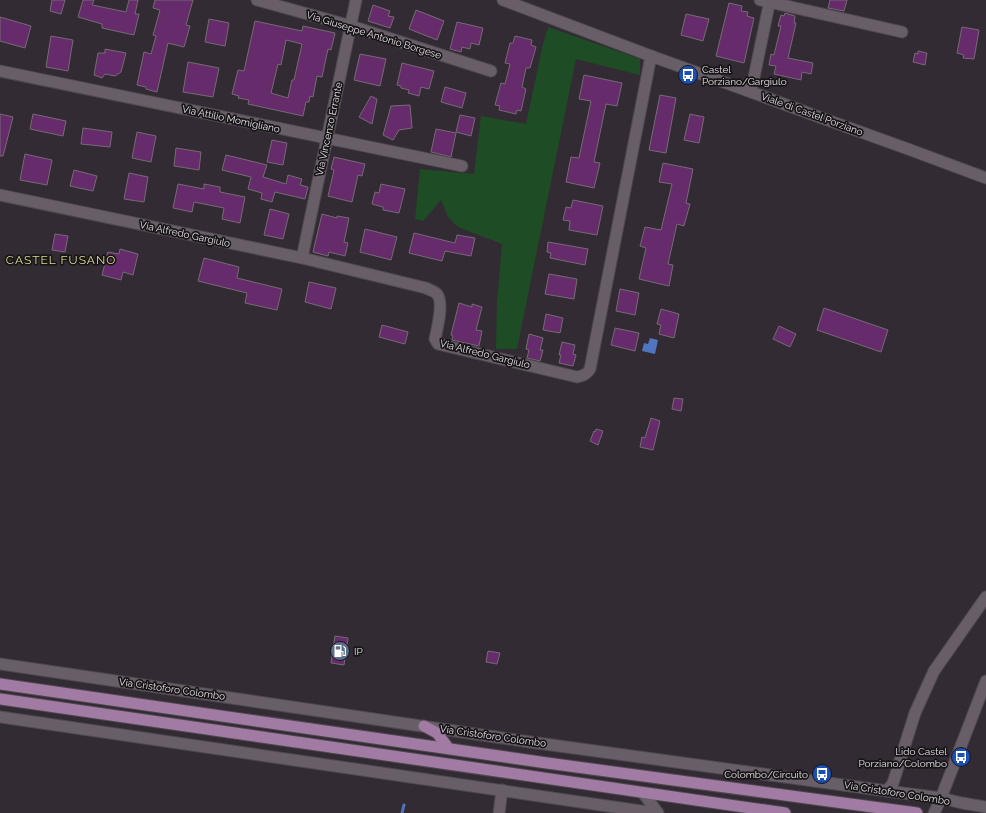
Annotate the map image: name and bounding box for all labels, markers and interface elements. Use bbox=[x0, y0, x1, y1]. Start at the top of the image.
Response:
street label: Via Giuseppe Antonio Borgese bbox=[305, 9, 443, 61]
bus stop icon: Castel Porziano/Gargiulo bbox=[677, 64, 699, 86]
place label: Castel Porziano/Gargiulo bbox=[702, 64, 787, 87]
street label: Via Vincenzo Errante bbox=[314, 81, 344, 177]
street label: Viale di Castel Porziano bbox=[760, 90, 865, 138]
street label: Via Attilio Momigliano bbox=[181, 103, 281, 135]
street label: Via Alfredo Gargiulo bbox=[139, 219, 231, 249]
district label: CASTEL FUSANO bbox=[6, 253, 116, 267]
street label: Via Alfredo Gargiulo bbox=[439, 337, 531, 371]
fuel station icon: IP bbox=[329, 640, 351, 662]
place label: IP bbox=[354, 646, 363, 657]
street label: Via Cristoforo Colombo bbox=[118, 676, 226, 702]
street label: Via Cristoforo Colombo bbox=[439, 723, 547, 749]
place label: Lido Castel Porziano/Colombo bbox=[859, 746, 947, 769]
bus stop icon: Lido Castel Porziano/Colombo bbox=[950, 746, 972, 768]
bus stop icon: Colombo/Circuito bbox=[811, 763, 833, 785]
place label: Colombo/Circuito bbox=[724, 769, 808, 780]
street label: Via Cristoforo Colombo bbox=[843, 779, 951, 807]

